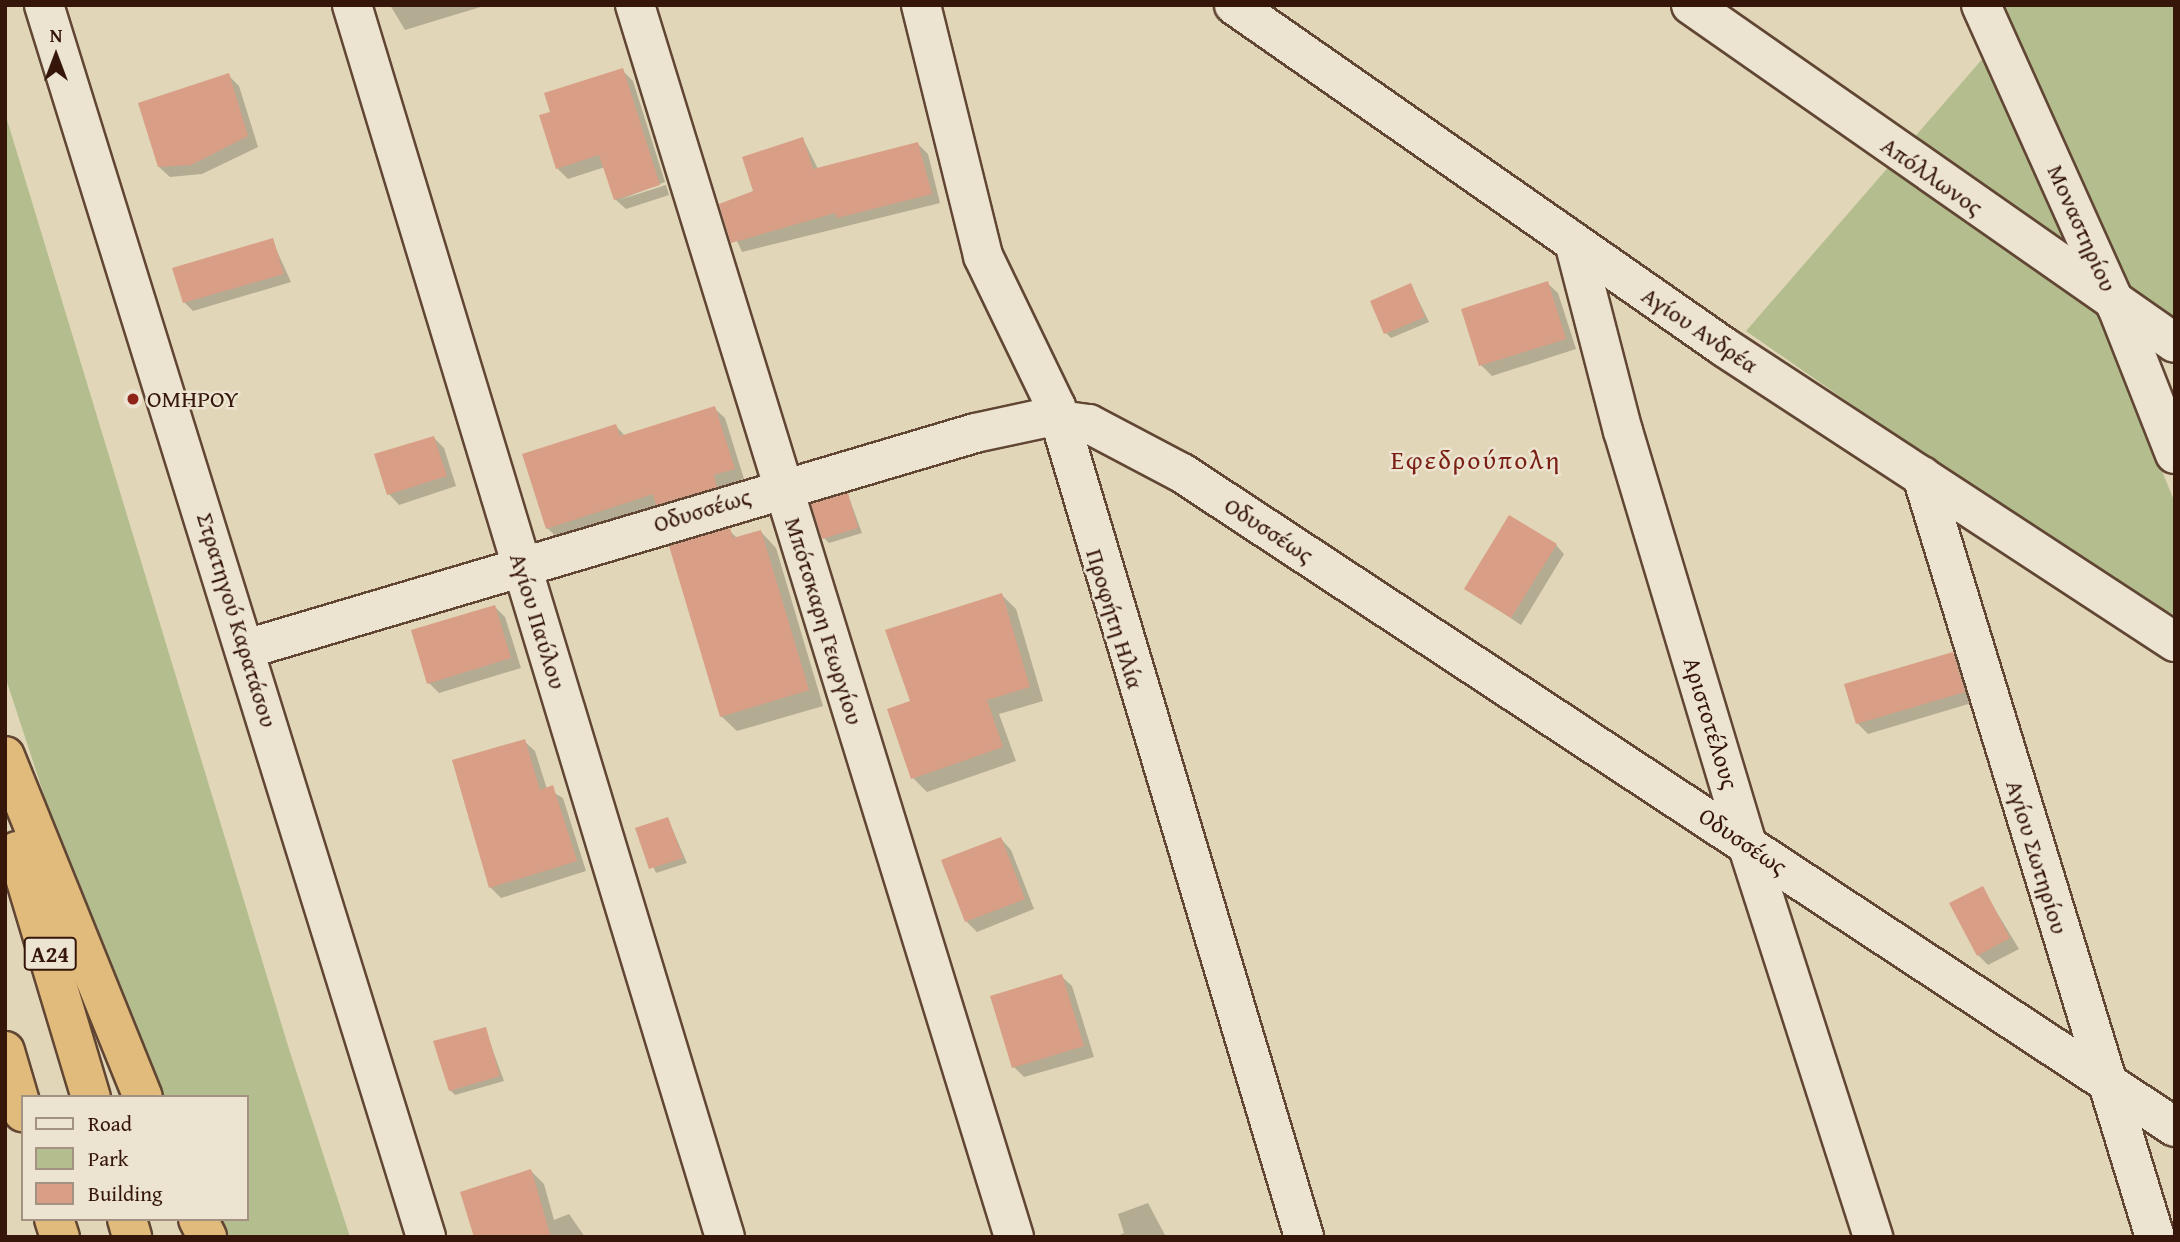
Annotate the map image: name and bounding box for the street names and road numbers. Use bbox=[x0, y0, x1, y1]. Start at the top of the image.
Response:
street label: Απόλλωνος bbox=[1876, 131, 1988, 221]
street label: Μοναστηρίου bbox=[2041, 160, 2123, 296]
street label: Αγίου Ανδρέα bbox=[1636, 281, 1764, 379]
street label: Οδυσσέως bbox=[650, 482, 754, 538]
street label: Οδυσσέως bbox=[1219, 491, 1319, 569]
street label: Στρατηγού Καρατάσου bbox=[191, 509, 283, 731]
street label: Μπότσκαρη Γεωργίου bbox=[779, 514, 869, 728]
street label: Προφήτη Ηλία bbox=[1080, 545, 1150, 693]
street label: Αγίου Παύλου bbox=[504, 550, 572, 692]
street label: Αριστοτέλους bbox=[1677, 654, 1745, 792]
street label: Αγίου Σωτηρίου bbox=[2000, 777, 2074, 937]
street label: Οδυσσέως bbox=[1693, 801, 1793, 881]
road number: Α24 bbox=[22, 934, 78, 973]

